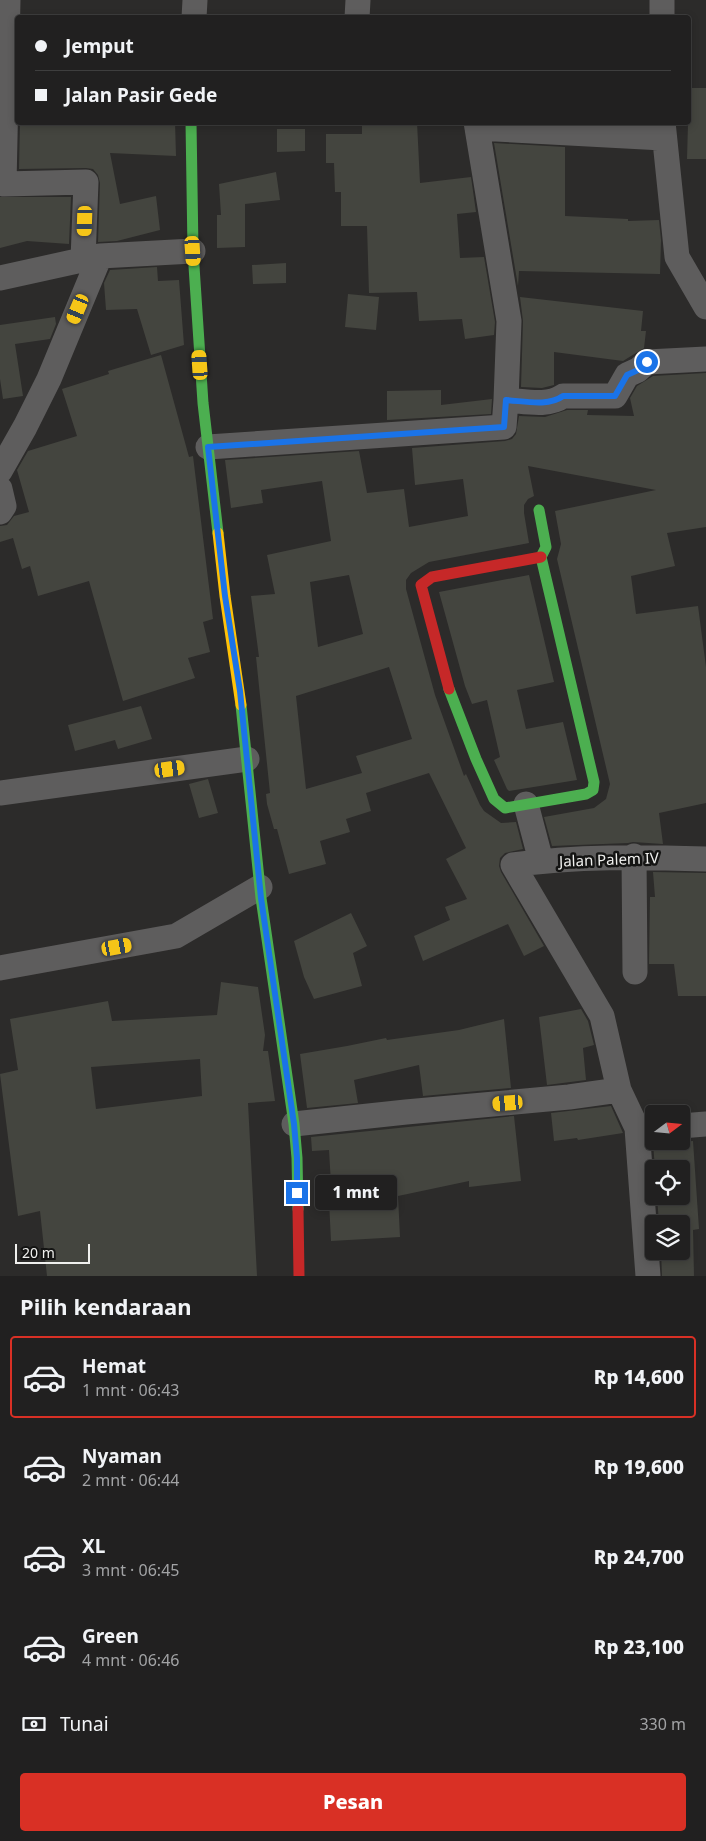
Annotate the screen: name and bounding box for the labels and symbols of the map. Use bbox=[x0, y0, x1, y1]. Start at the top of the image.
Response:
car bbox=[76, 206, 93, 236]
car bbox=[184, 236, 201, 266]
car bbox=[65, 292, 90, 326]
car bbox=[191, 350, 208, 380]
route start bbox=[636, 351, 658, 373]
car bbox=[154, 759, 185, 779]
street label: Jalan Palem IV bbox=[557, 847, 659, 871]
car bbox=[100, 937, 133, 957]
car bbox=[492, 1094, 523, 1112]
north arrow bbox=[645, 1105, 690, 1150]
callout: 1 mnt bbox=[314, 1176, 397, 1210]
route end bbox=[286, 1182, 308, 1204]
scale bar bbox=[15, 1241, 90, 1264]

